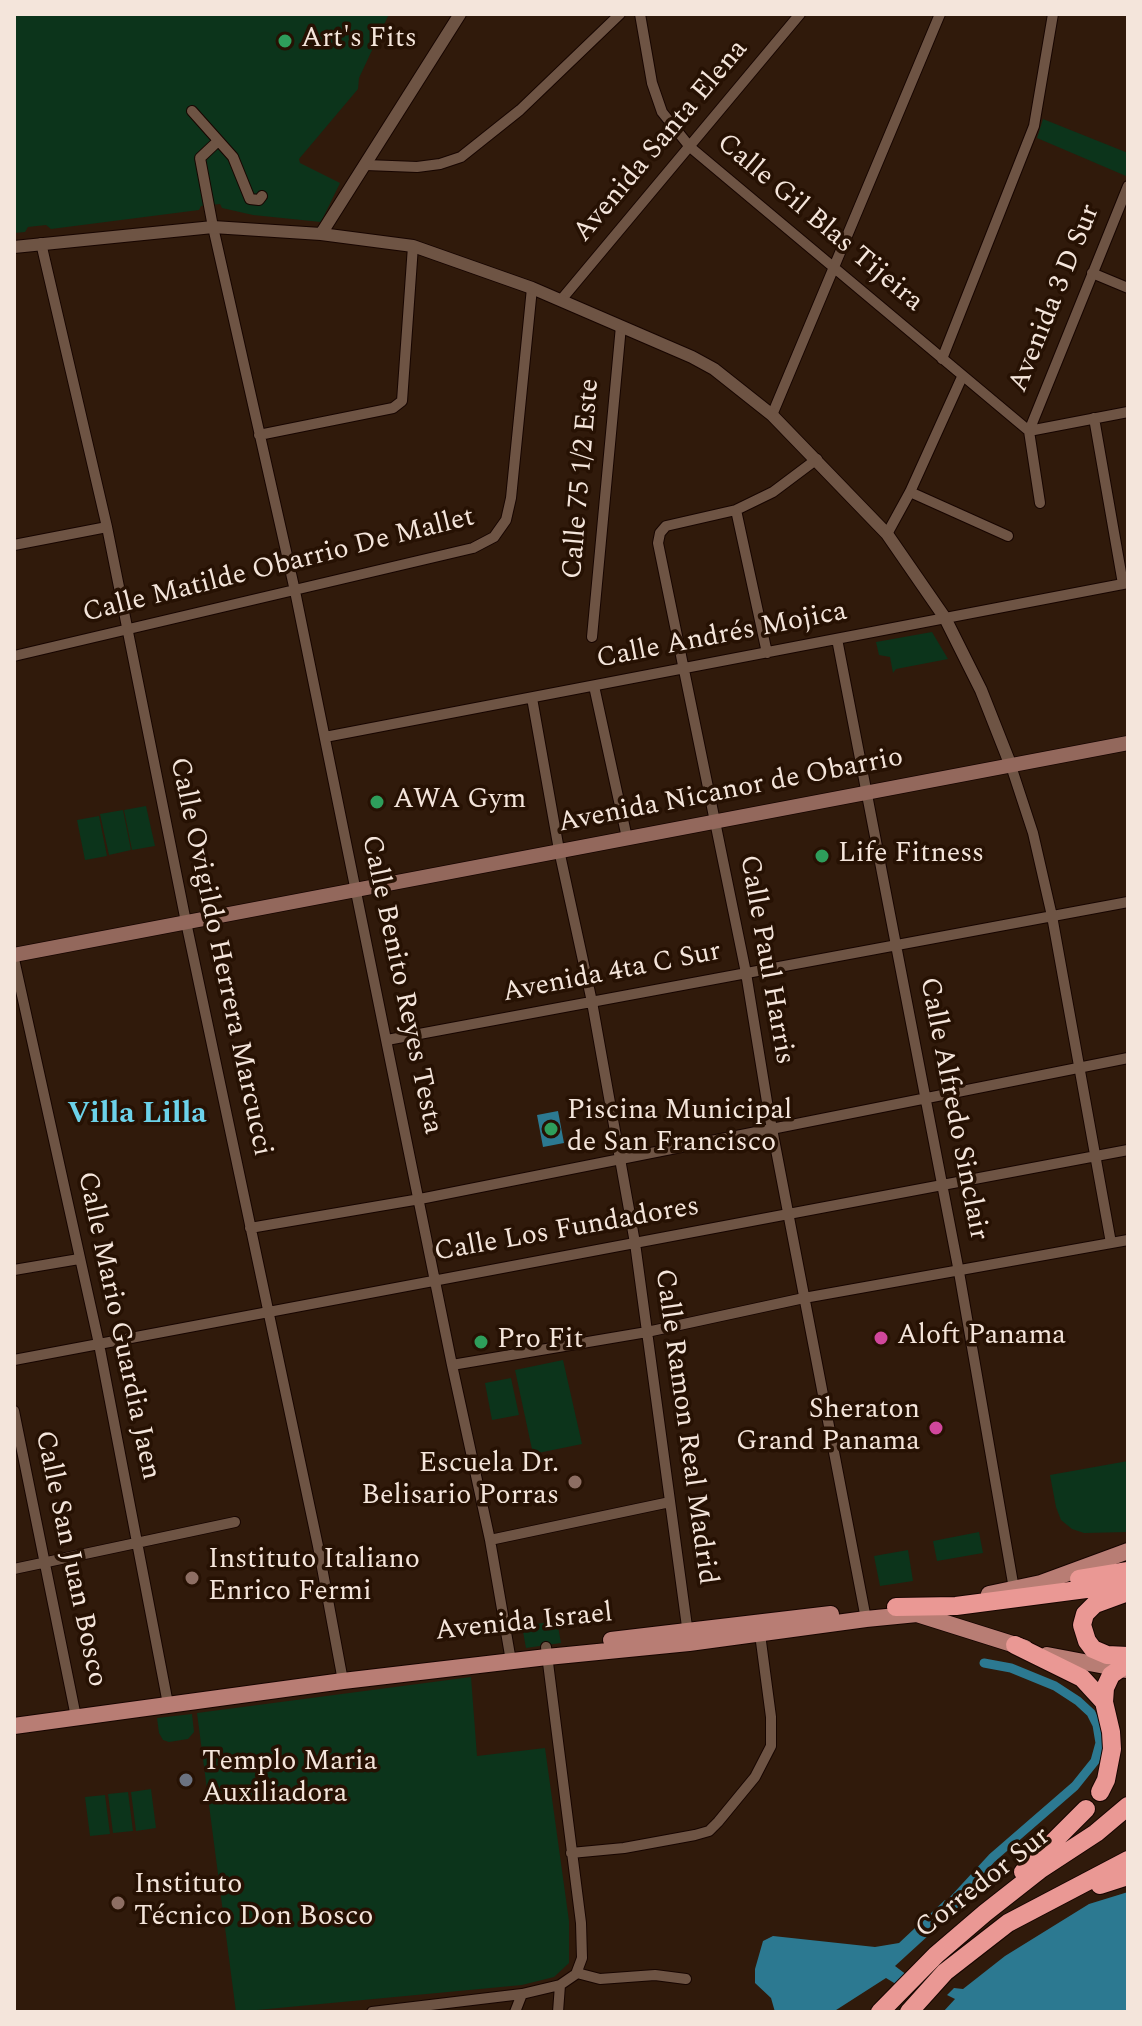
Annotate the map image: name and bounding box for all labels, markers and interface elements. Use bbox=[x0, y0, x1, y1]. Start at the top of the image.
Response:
place label: Art's Fits bbox=[301, 24, 417, 58]
marker: Art's Fits bbox=[276, 32, 294, 50]
street label: Avenida Santa Elena bbox=[567, 34, 757, 250]
street label: Calle Gil Blas Tijeira bbox=[709, 128, 929, 320]
street label: Avenida 3 D Sur bbox=[1003, 200, 1109, 398]
street label: Calle 75 1/2 Este bbox=[557, 377, 609, 581]
street label: Calle Matilde Obarrio De Mallet bbox=[80, 502, 478, 632]
street label: Calle Andrés Mojica bbox=[594, 596, 850, 678]
street label: Avenida Nicanor de Obarrio bbox=[556, 742, 906, 842]
street label: Calle Ovigildo Herrera Marcucci bbox=[160, 755, 278, 1159]
place label: AWA Gym bbox=[393, 785, 526, 819]
marker: AWA Gym bbox=[368, 793, 386, 811]
street label: Calle Benito Reyes Testa bbox=[352, 832, 448, 1138]
place label: Life Fitness bbox=[838, 839, 984, 873]
marker: Life Fitness bbox=[813, 847, 831, 865]
street label: Calle Paul Harris bbox=[730, 853, 800, 1067]
street label: Avenida 4ta C Sur bbox=[500, 936, 724, 1012]
street label: Calle Alfredo Sinclair bbox=[910, 975, 994, 1243]
place label: Piscina Municipal de San Francisco bbox=[567, 1096, 792, 1162]
district label: Villa Lilla bbox=[67, 1098, 207, 1134]
marker: Piscina Municipal de San Francisco bbox=[542, 1120, 560, 1138]
street label: Calle Mario Guardia Jaen bbox=[68, 1169, 166, 1483]
street label: Calle Los Fundadores bbox=[432, 1191, 702, 1271]
street label: Calle Ramon Real Madrid bbox=[645, 1267, 723, 1587]
place label: Aloft Panama bbox=[897, 1321, 1066, 1355]
place label: Pro Fit bbox=[497, 1325, 583, 1359]
marker: Aloft Panama bbox=[872, 1329, 890, 1347]
marker: Pro Fit bbox=[472, 1333, 490, 1351]
place label: Sheraton Grand Panama bbox=[736, 1395, 920, 1461]
marker: Sheraton Grand Panama bbox=[927, 1419, 945, 1437]
street label: Calle San Juan Bosco bbox=[25, 1428, 113, 1690]
place label: Escuela Dr. Belisario Porras bbox=[361, 1449, 559, 1515]
marker: Escuela Dr. Belisario Porras bbox=[566, 1473, 584, 1491]
place label: Instituto Italiano Enrico Fermi bbox=[208, 1545, 420, 1611]
marker: Instituto Italiano Enrico Fermi bbox=[183, 1569, 201, 1587]
street label: Avenida Israel bbox=[434, 1598, 614, 1650]
place label: Templo Maria Auxiliadora bbox=[202, 1747, 377, 1813]
marker: Templo Maria Auxiliadora bbox=[177, 1771, 195, 1789]
street label: Corredor Sur bbox=[910, 1821, 1058, 1947]
place label: Instituto Técnico Don Bosco bbox=[134, 1870, 373, 1936]
marker: Instituto Técnico Don Bosco bbox=[109, 1894, 127, 1912]

